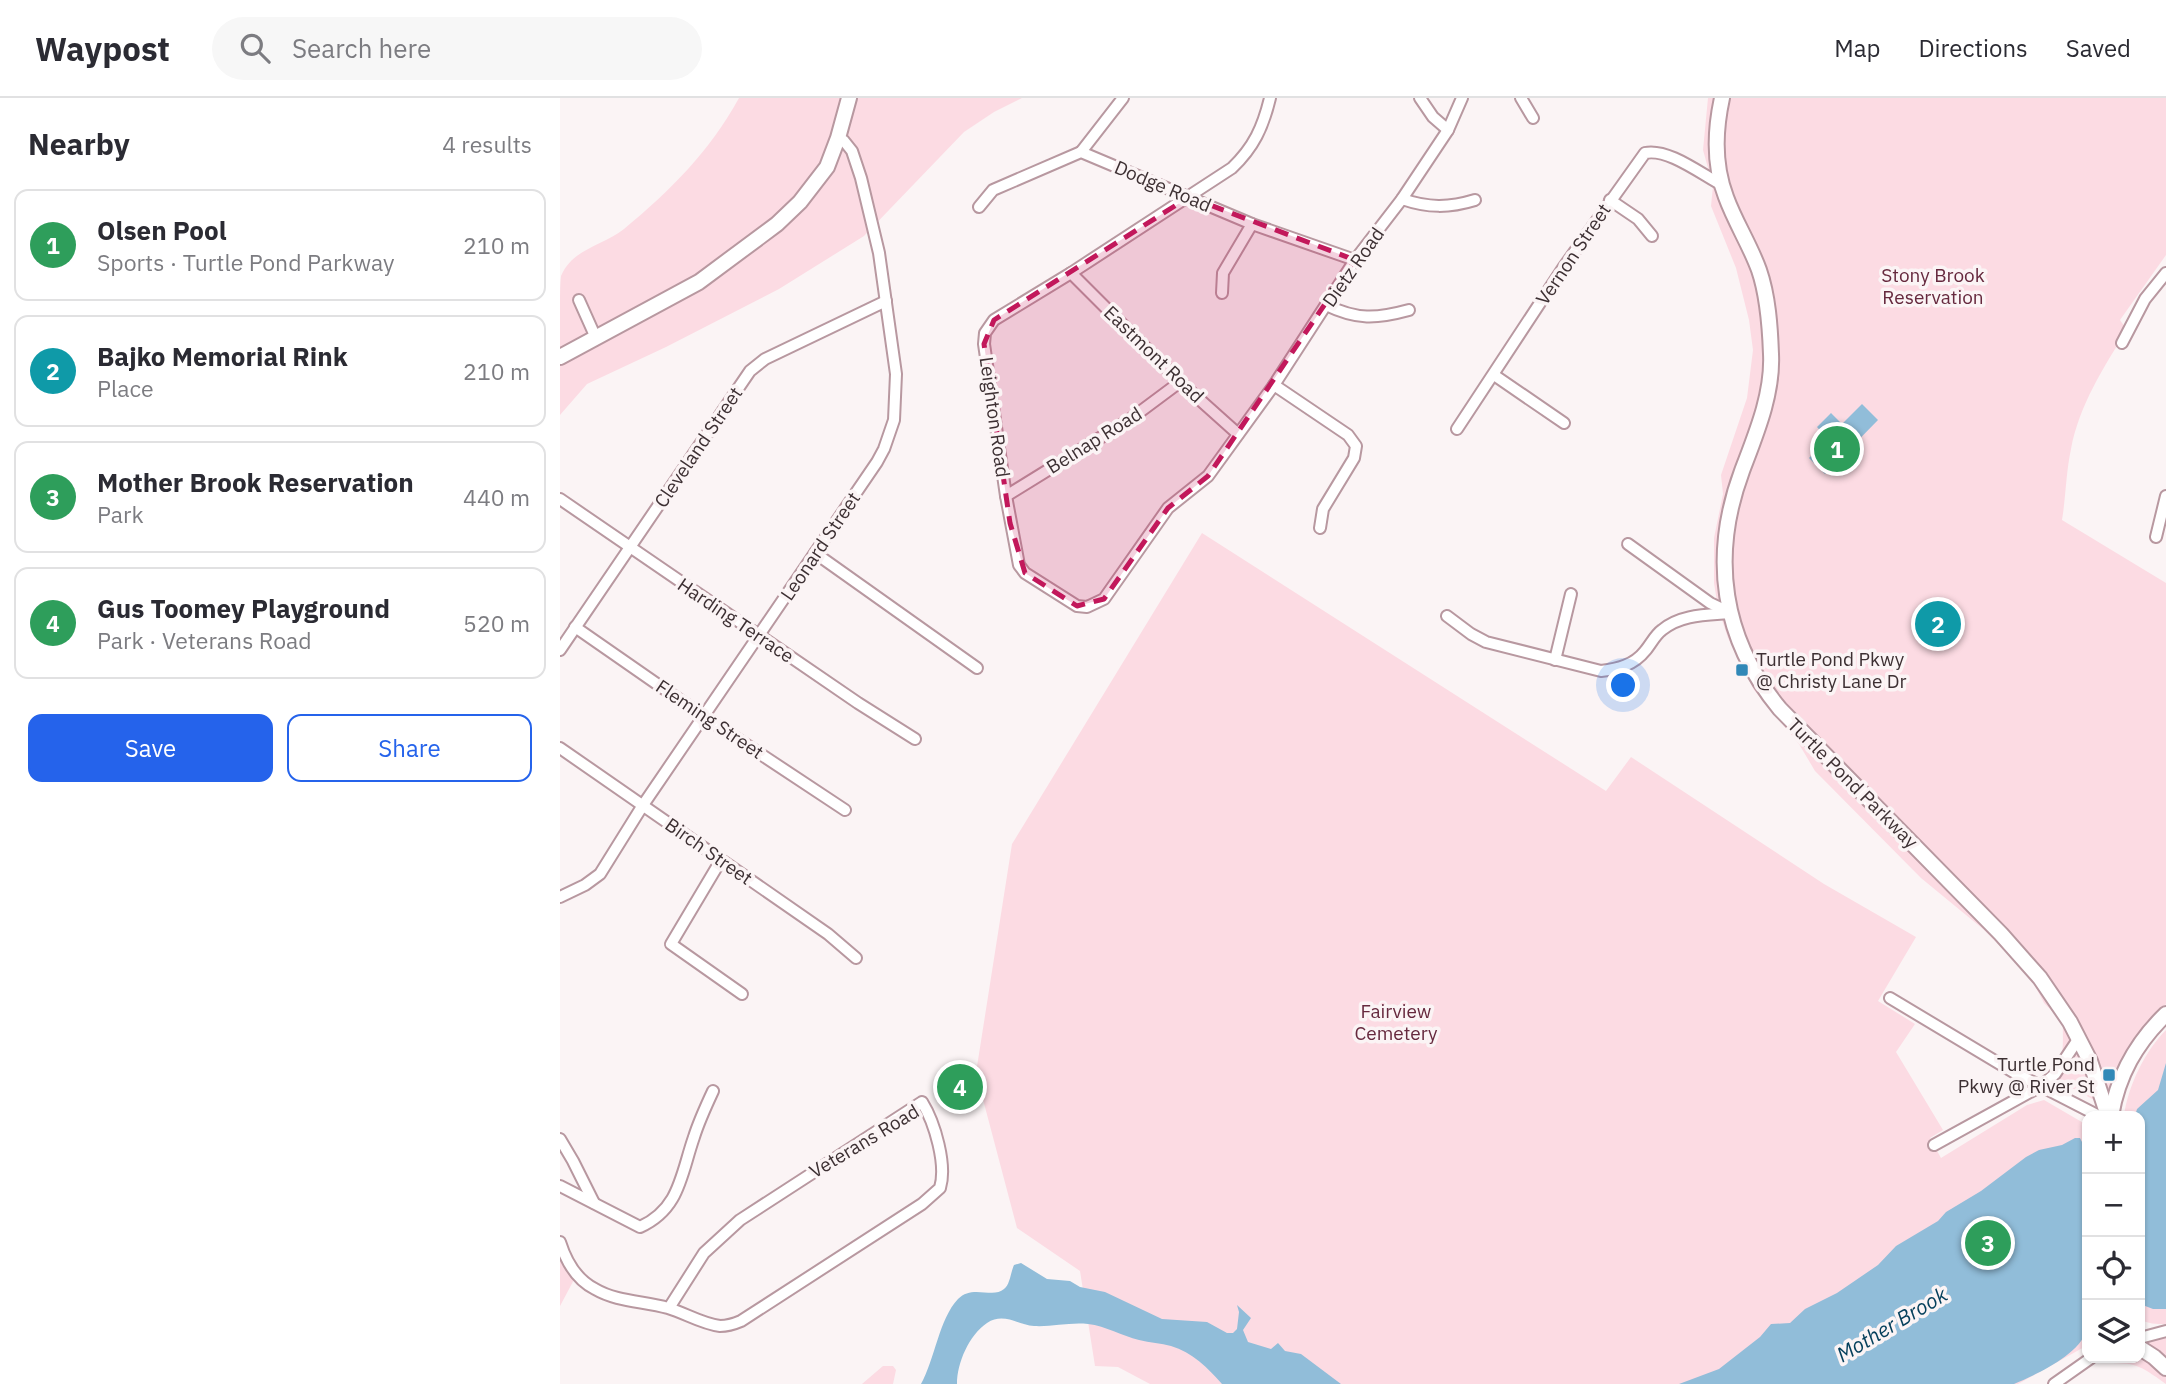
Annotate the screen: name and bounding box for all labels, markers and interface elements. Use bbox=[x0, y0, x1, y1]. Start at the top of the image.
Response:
search box bbox=[212, 17, 702, 80]
text: Waypost bbox=[35, 27, 170, 70]
icon: search bbox=[236, 29, 274, 67]
text: Search here bbox=[292, 31, 431, 65]
text: Map bbox=[1834, 32, 1880, 64]
text: Directions bbox=[1918, 32, 2028, 64]
text: Saved bbox=[2066, 32, 2131, 64]
text: Nearby bbox=[28, 124, 130, 163]
text: 4 results bbox=[442, 129, 532, 159]
street label: Dodge Road bbox=[1111, 155, 1215, 217]
street label: Vernon Street bbox=[1530, 199, 1616, 309]
text: Olsen Pool bbox=[97, 213, 227, 247]
street label: Dietz Road bbox=[1317, 223, 1389, 311]
text: 1 bbox=[46, 230, 60, 260]
text: 210 m bbox=[463, 230, 530, 260]
text: Sports · Turtle Pond Parkway bbox=[97, 247, 395, 277]
park label: Stony Brook Reservation bbox=[1881, 263, 1985, 309]
street label: Eastmont Road bbox=[1099, 300, 1209, 408]
text: Bajko Memorial Rink bbox=[97, 339, 348, 373]
street label: Leighton Road bbox=[975, 355, 1015, 479]
text: 2 bbox=[46, 356, 60, 386]
text: 210 m bbox=[463, 356, 530, 386]
text: Place bbox=[97, 373, 154, 403]
street label: Cleveland Street bbox=[649, 382, 747, 512]
street label: Belnap Road bbox=[1042, 401, 1146, 479]
pin: 1 bbox=[1814, 423, 1860, 475]
text: Mother Brook Reservation bbox=[97, 465, 414, 499]
text: 3 bbox=[46, 482, 60, 512]
text: 440 m bbox=[463, 482, 530, 512]
street label: Leonard Street bbox=[775, 487, 865, 605]
text: Park bbox=[97, 499, 144, 529]
street label: Harding Terrace bbox=[673, 572, 799, 668]
text: Gus Toomey Playground bbox=[97, 591, 390, 625]
pin: 2 bbox=[1915, 598, 1961, 650]
text: 4 bbox=[46, 608, 60, 638]
text: 520 m bbox=[463, 608, 530, 638]
text: Park · Veterans Road bbox=[97, 625, 312, 655]
place label: Turtle Pond Pkwy @ Christy Lane Dr bbox=[1756, 647, 1907, 693]
marker: Turtle Pond Pkwy @ Christy Lane Dr bbox=[1734, 662, 1750, 678]
your location bbox=[1606, 668, 1640, 702]
street label: Fleming Street bbox=[651, 674, 769, 764]
street label: Turtle Pond Parkway bbox=[1783, 713, 1924, 854]
button: Save bbox=[28, 714, 273, 782]
button: Share bbox=[287, 714, 532, 782]
street label: Birch Street bbox=[661, 812, 757, 890]
park label: Fairview Cemetery bbox=[1355, 999, 1438, 1045]
place label: Turtle Pond Pkwy @ River St bbox=[1958, 1052, 2095, 1098]
pin: 4 bbox=[937, 1061, 983, 1113]
marker: Turtle Pond Pkwy @ River St bbox=[2101, 1067, 2117, 1083]
street label: Veterans Road bbox=[805, 1099, 923, 1183]
map controls bbox=[2082, 1111, 2145, 1363]
button: + bbox=[2082, 1111, 2145, 1174]
button: − bbox=[2082, 1174, 2145, 1237]
pin: 3 bbox=[1965, 1217, 2011, 1269]
button: locate bbox=[2082, 1237, 2145, 1300]
water label: Mother Brook bbox=[1831, 1280, 1953, 1368]
button: layers bbox=[2082, 1300, 2145, 1363]

